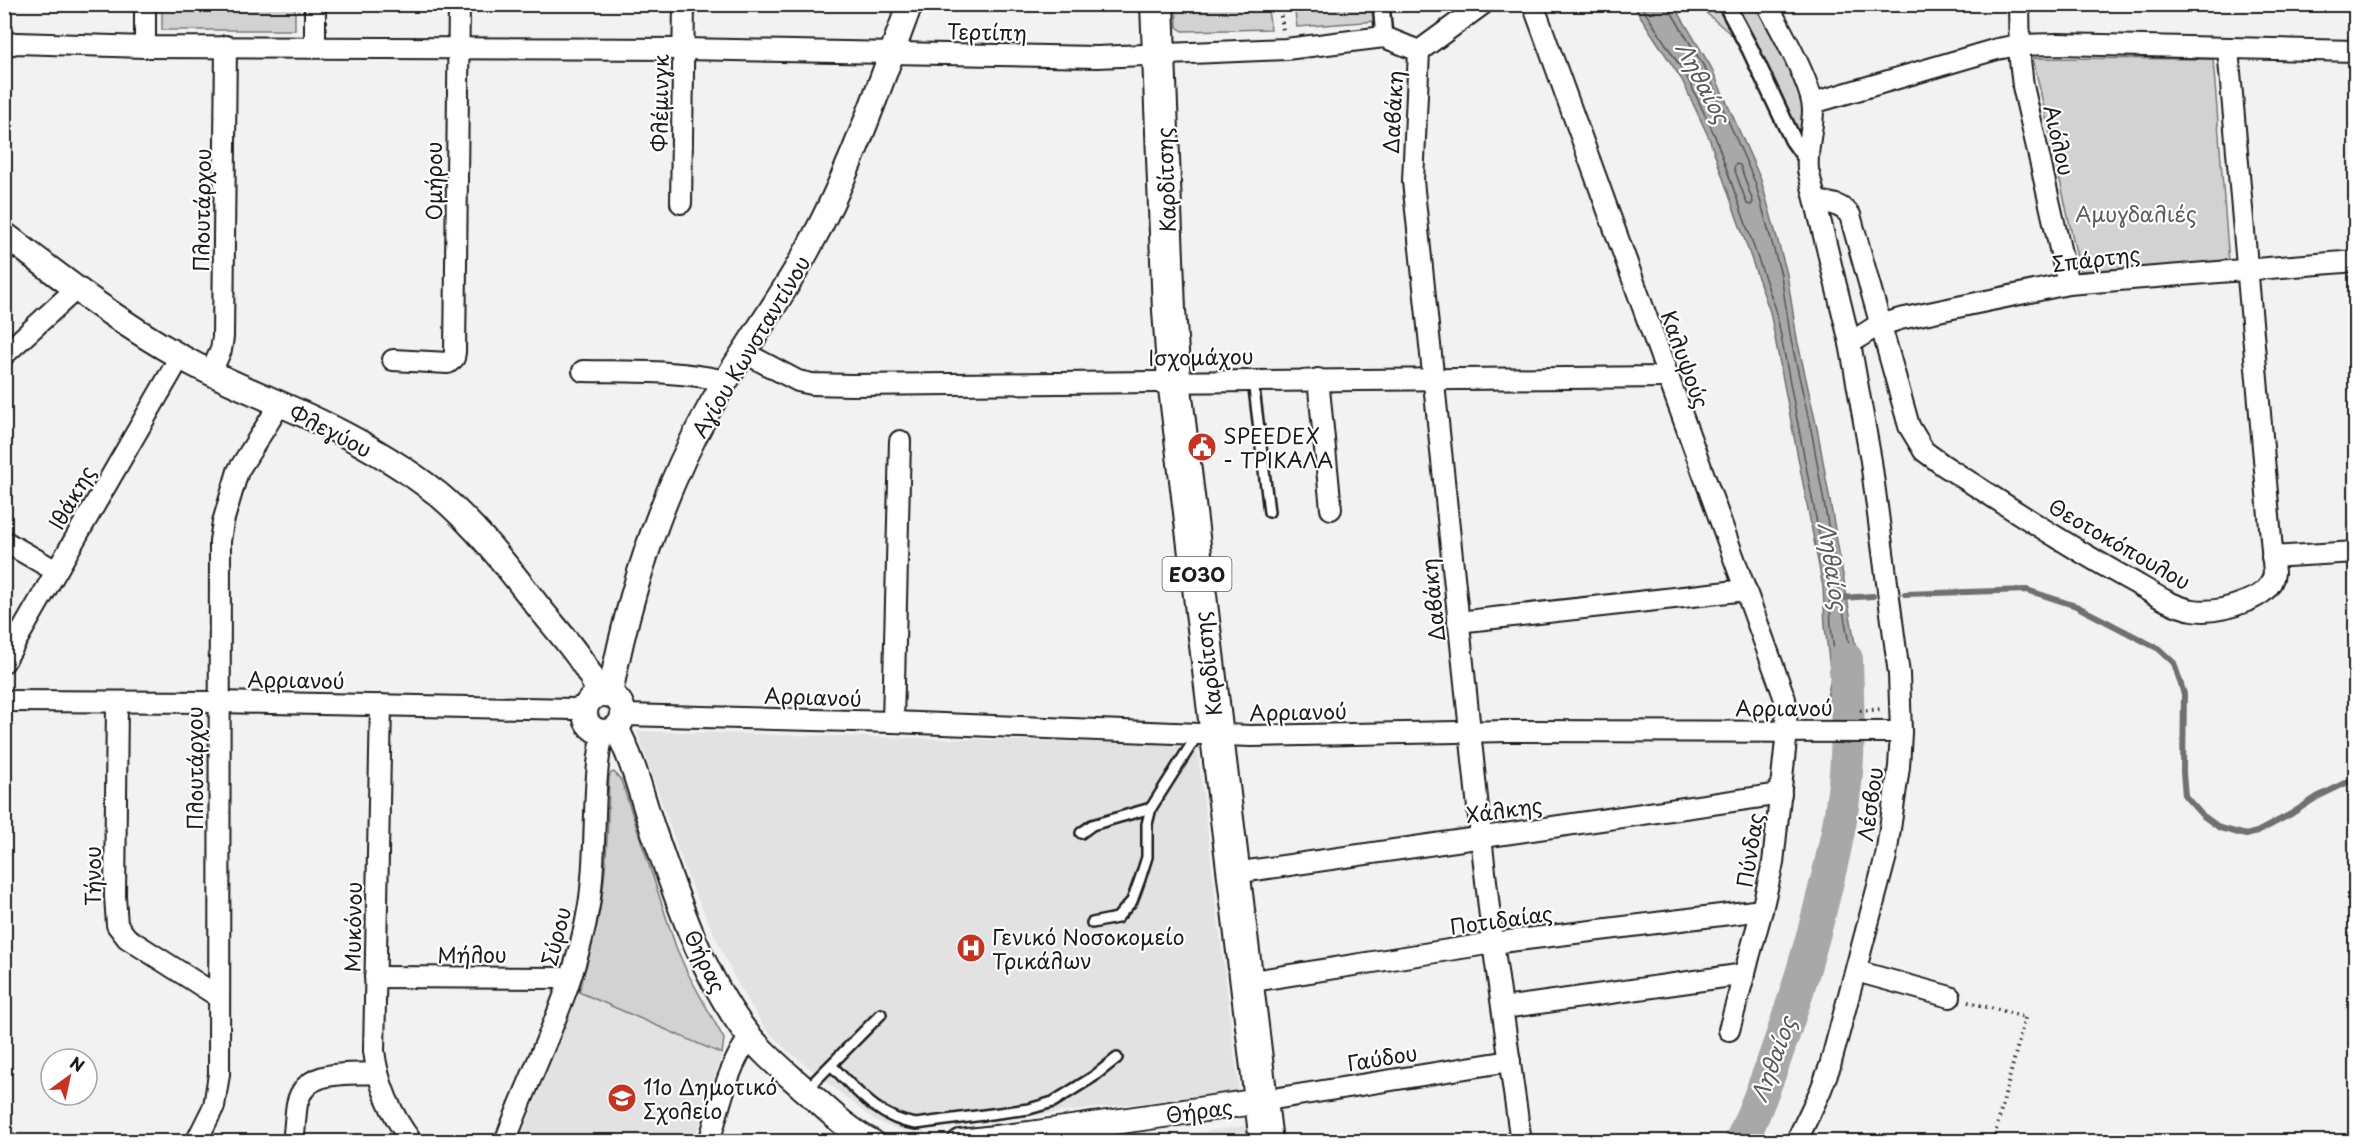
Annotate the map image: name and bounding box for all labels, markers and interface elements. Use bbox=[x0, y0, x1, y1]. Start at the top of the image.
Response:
street label: Τερτίπη bbox=[947, 14, 1027, 48]
water label: Ληθαίος bbox=[1669, 35, 1740, 130]
street label: Φλέμινγκ bbox=[642, 54, 676, 152]
street label: Δαβάκη bbox=[1374, 70, 1410, 154]
street label: Αιόλου bbox=[2036, 102, 2084, 178]
street label: Καρδίτσης bbox=[1147, 127, 1183, 233]
street label: Ομήρου bbox=[417, 141, 449, 221]
street label: Πλουτάρχου bbox=[184, 148, 218, 272]
park label: Αμυγδαλιές bbox=[2075, 197, 2197, 229]
street label: Σπάρτης bbox=[2050, 237, 2142, 279]
street label: Αγίου Κωνσταντίνου bbox=[683, 249, 817, 443]
street label: Καλυψούς bbox=[1654, 306, 1718, 412]
street label: Ισχομάχου bbox=[1148, 339, 1254, 373]
street label: Φλεγύου bbox=[284, 396, 378, 464]
place label: SPEEDEX - ΤΡΙΚΑΛΑ bbox=[1223, 419, 1333, 475]
public building icon: SPEEDEX - ΤΡΙΚΑΛΑ bbox=[1186, 431, 1218, 463]
street label: Ιθάκης bbox=[40, 459, 102, 535]
street label: Θεοτοκόπουλου bbox=[2043, 489, 2197, 597]
water label: Ληθαίος bbox=[1811, 520, 1857, 614]
road number: ΕΟ30 bbox=[1162, 557, 1232, 591]
street label: Δαβάκη bbox=[1412, 557, 1452, 643]
street label: Καρδίτσης bbox=[1185, 610, 1229, 718]
street label: Αρριανού bbox=[247, 662, 345, 696]
street label: Αρριανού bbox=[764, 678, 862, 714]
street label: Αρριανού bbox=[1735, 691, 1833, 723]
street label: Αρριανού bbox=[1249, 694, 1347, 728]
street label: Πλουτάρχου bbox=[178, 706, 210, 830]
street label: Λέσβου bbox=[1848, 765, 1890, 843]
street label: Χάλκης bbox=[1464, 788, 1544, 830]
street label: Πύνδας bbox=[1727, 810, 1771, 890]
street label: Τήνου bbox=[76, 846, 108, 906]
street label: Μυκόνου bbox=[335, 881, 369, 973]
street label: Ποτιδαίας bbox=[1447, 896, 1555, 942]
street label: Σύρου bbox=[532, 903, 578, 969]
place label: Γενικό Νοσοκομείο Τρικάλων bbox=[992, 920, 1184, 976]
street label: Θήρας bbox=[677, 924, 735, 998]
hospital icon: Γενικό Νοσοκομείο Τρικάλων bbox=[955, 932, 987, 964]
street label: Μήλου bbox=[437, 938, 507, 970]
water label: Ληθαίος bbox=[1741, 1010, 1803, 1106]
street label: Γαύδου bbox=[1345, 1036, 1419, 1078]
north arrow bbox=[39, 1047, 99, 1107]
text: N bbox=[66, 1050, 90, 1077]
place label: 11ο Δημοτικό Σχολείο bbox=[643, 1070, 777, 1126]
school or university icon: 11ο Δημοτικό Σχολείο bbox=[606, 1082, 638, 1114]
street label: Θήρας bbox=[1164, 1089, 1235, 1131]

